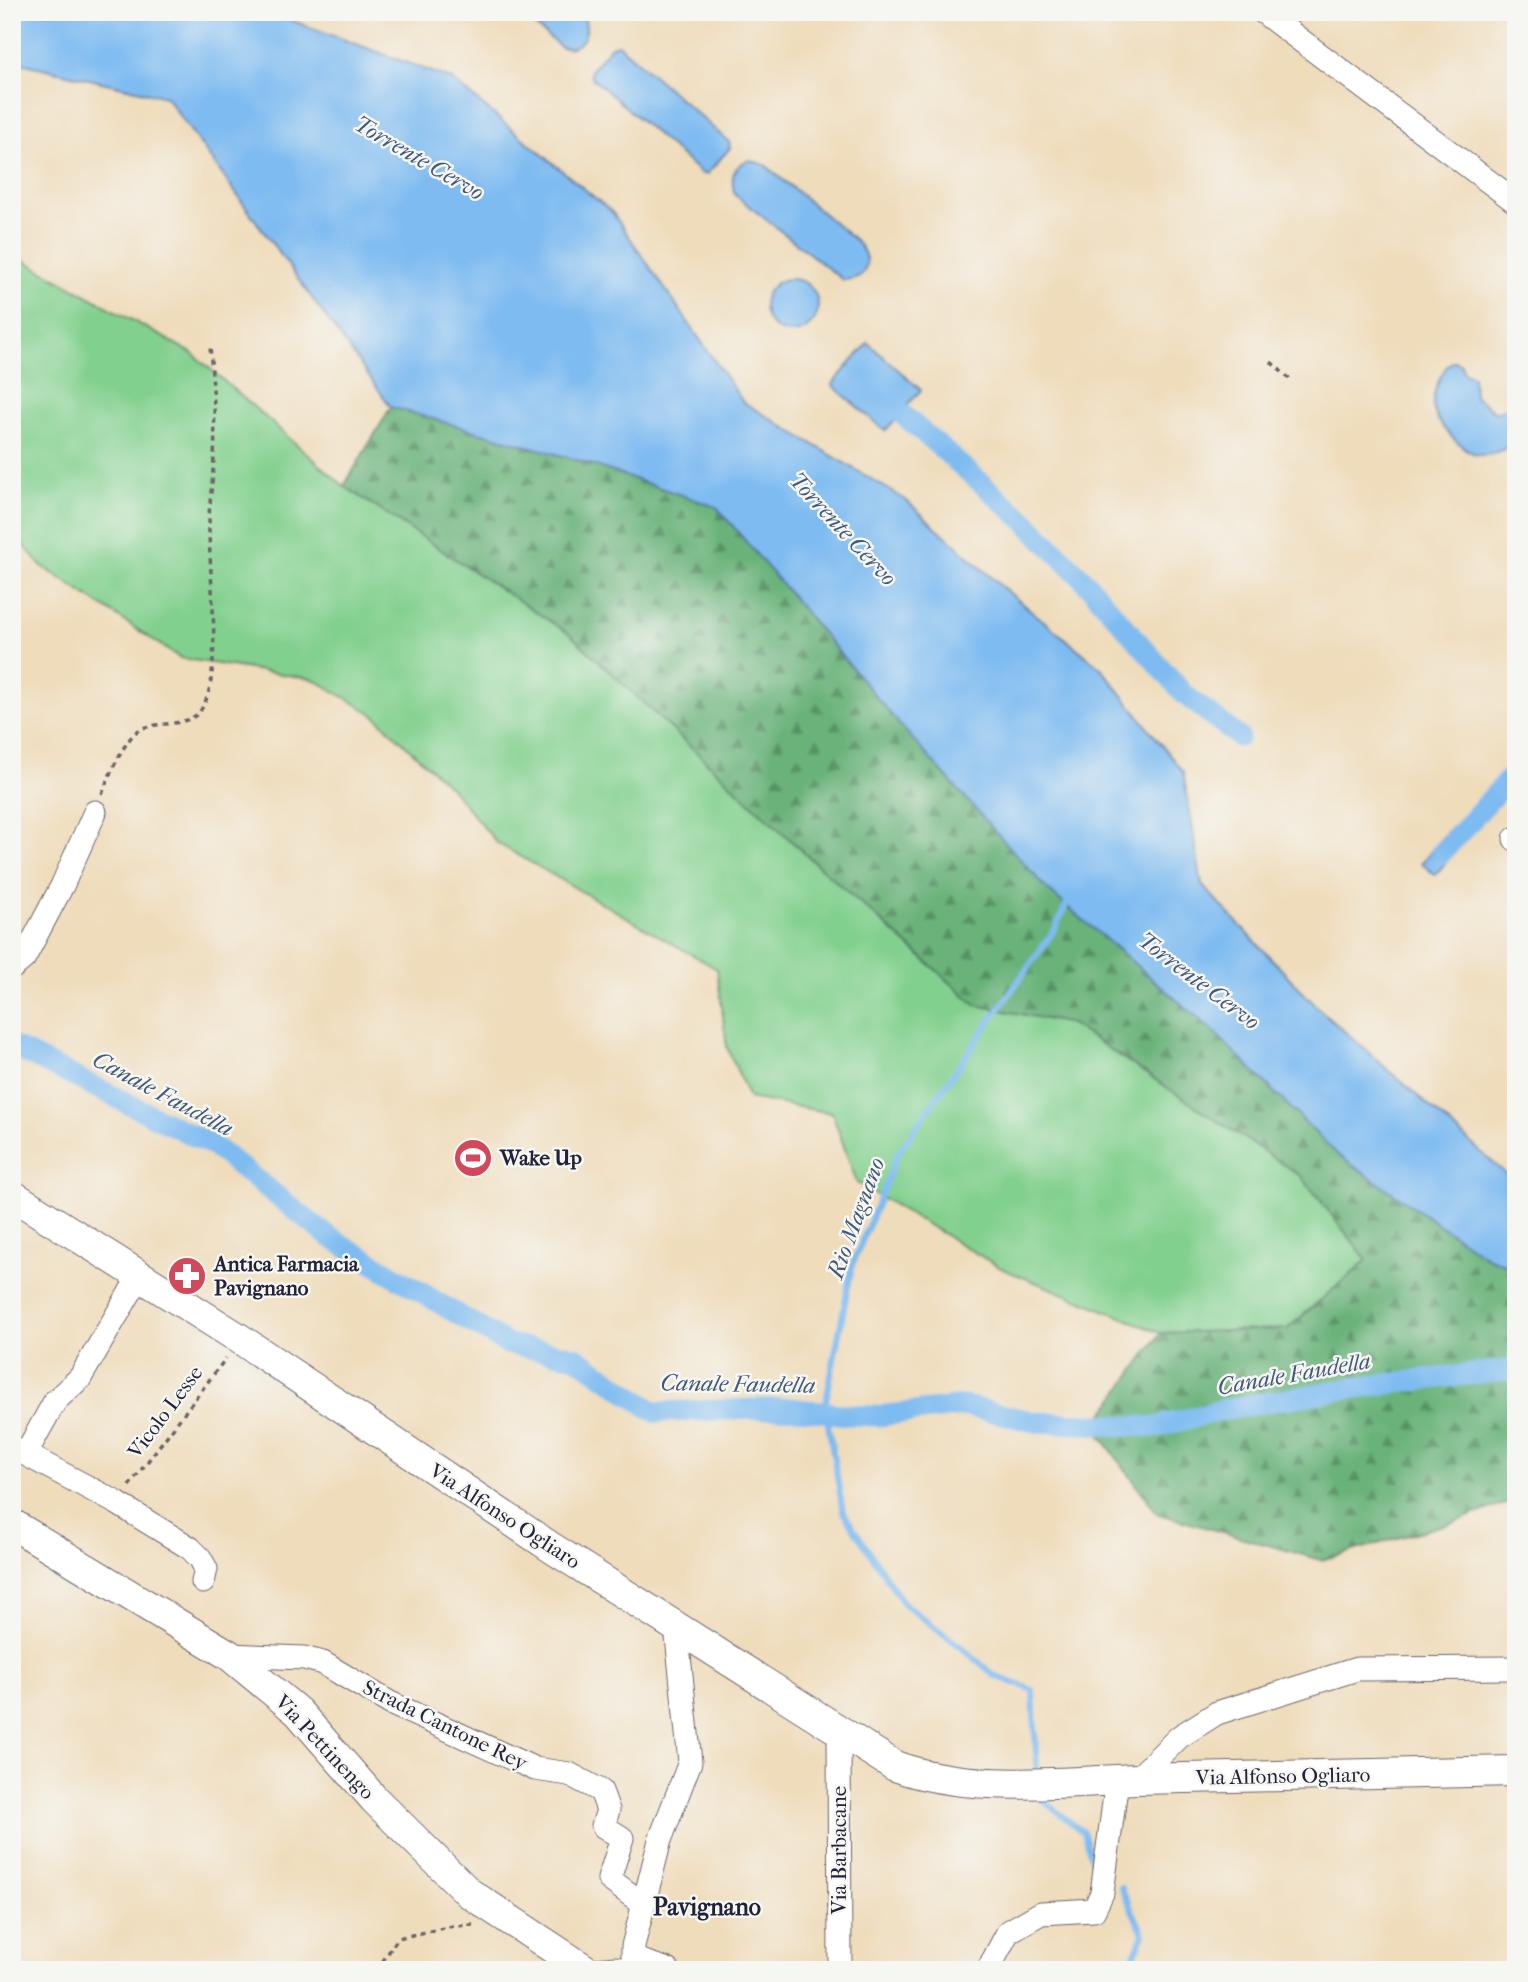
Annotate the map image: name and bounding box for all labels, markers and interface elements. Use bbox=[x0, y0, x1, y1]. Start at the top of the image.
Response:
water label: Torrente Cervo bbox=[349, 110, 489, 206]
water label: Torrente Cervo bbox=[784, 467, 902, 591]
water label: Torrente Cervo bbox=[1133, 927, 1265, 1035]
water label: Canale Faudella bbox=[88, 1046, 238, 1142]
sports icon: Wake Up bbox=[452, 1137, 494, 1179]
place label: Wake Up bbox=[499, 1146, 583, 1170]
water label: Rio Magnano bbox=[821, 1154, 890, 1284]
place label: Antica Farmacia Pavignano bbox=[212, 1252, 360, 1300]
pharmacy icon: Antica Farmacia Pavignano bbox=[166, 1255, 208, 1297]
water label: Canale Faudella bbox=[1215, 1347, 1373, 1401]
street label: Vicolo Lesse bbox=[122, 1361, 207, 1464]
water label: Canale Faudella bbox=[660, 1369, 816, 1399]
street label: Via Alfonso Ogliaro bbox=[424, 1458, 585, 1574]
street label: Strada Cantone Rey bbox=[359, 1675, 532, 1776]
street label: Via Pettinengo bbox=[270, 1689, 380, 1804]
street label: Via Alfonso Ogliaro bbox=[1194, 1762, 1371, 1790]
street label: Via Barbacane bbox=[827, 1786, 851, 1915]
district label: Pavignano bbox=[653, 1893, 761, 1921]

